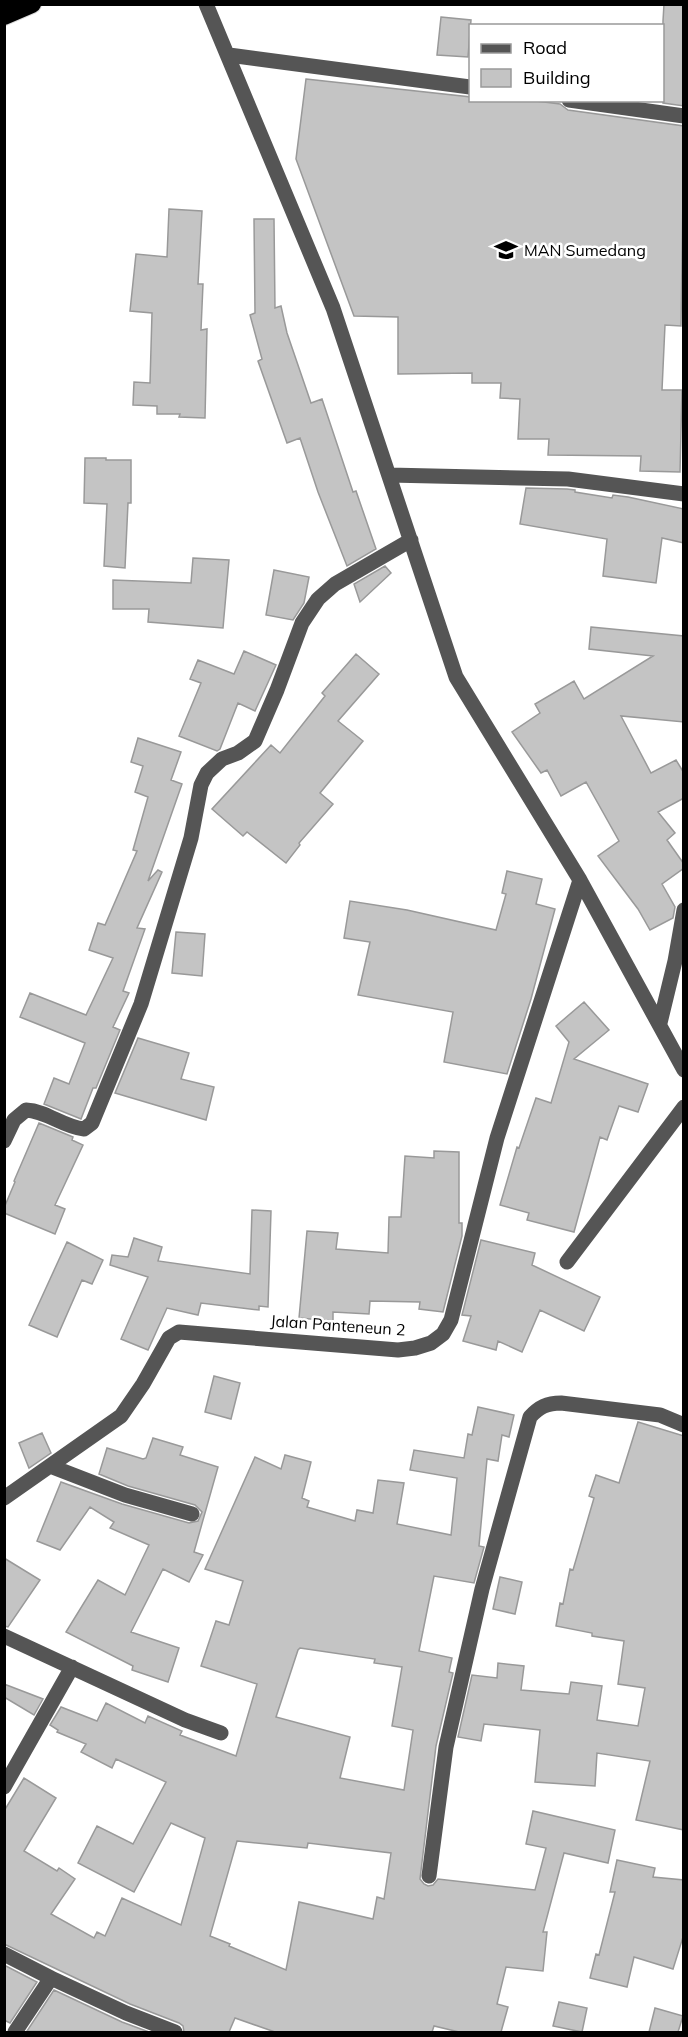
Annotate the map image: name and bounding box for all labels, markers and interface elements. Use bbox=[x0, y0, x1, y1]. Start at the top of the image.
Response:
legend bbox=[469, 24, 664, 102]
text: Road bbox=[523, 36, 567, 59]
text: Building bbox=[523, 66, 591, 89]
school or university icon: MAN Sumedang bbox=[493, 237, 519, 263]
place label: MAN Sumedang bbox=[524, 240, 646, 260]
street label: Jalan Panteneun 2 bbox=[270, 1310, 406, 1340]

